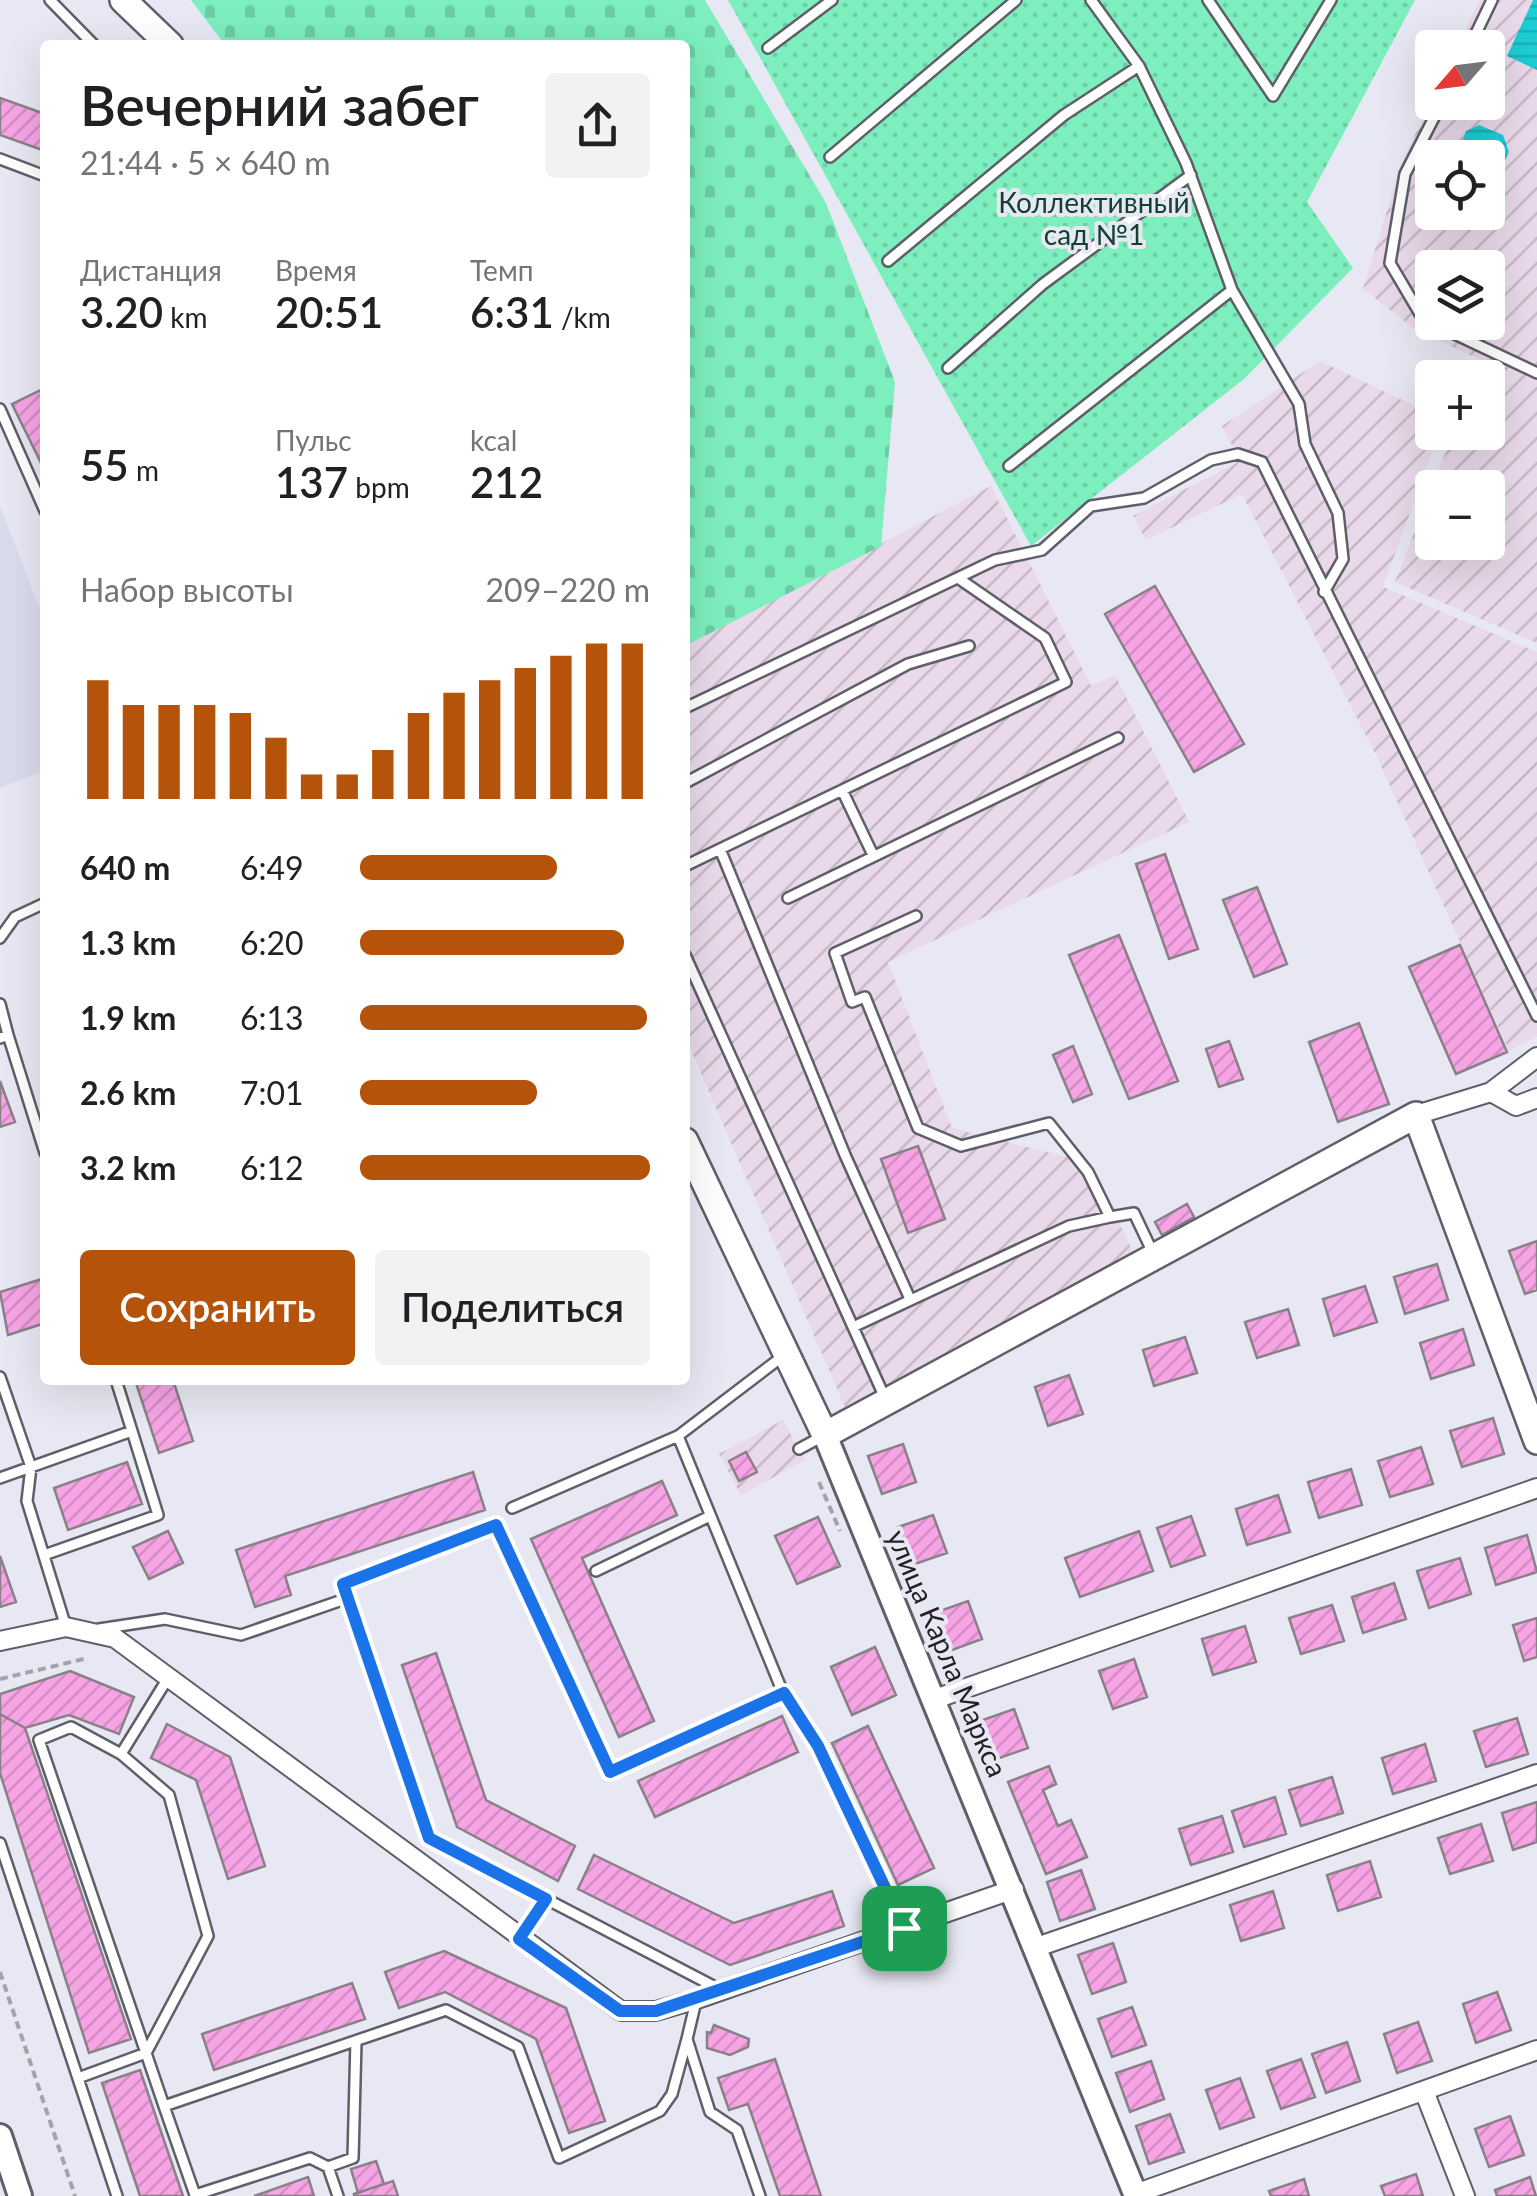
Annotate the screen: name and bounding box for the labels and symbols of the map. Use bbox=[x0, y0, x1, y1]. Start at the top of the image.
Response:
north arrow bbox=[1415, 30, 1505, 120]
park label: Коллективный сад №1 bbox=[998, 185, 1190, 251]
street label: улица Карла Маркса bbox=[881, 1524, 1015, 1782]
pin bbox=[862, 1886, 947, 1971]

